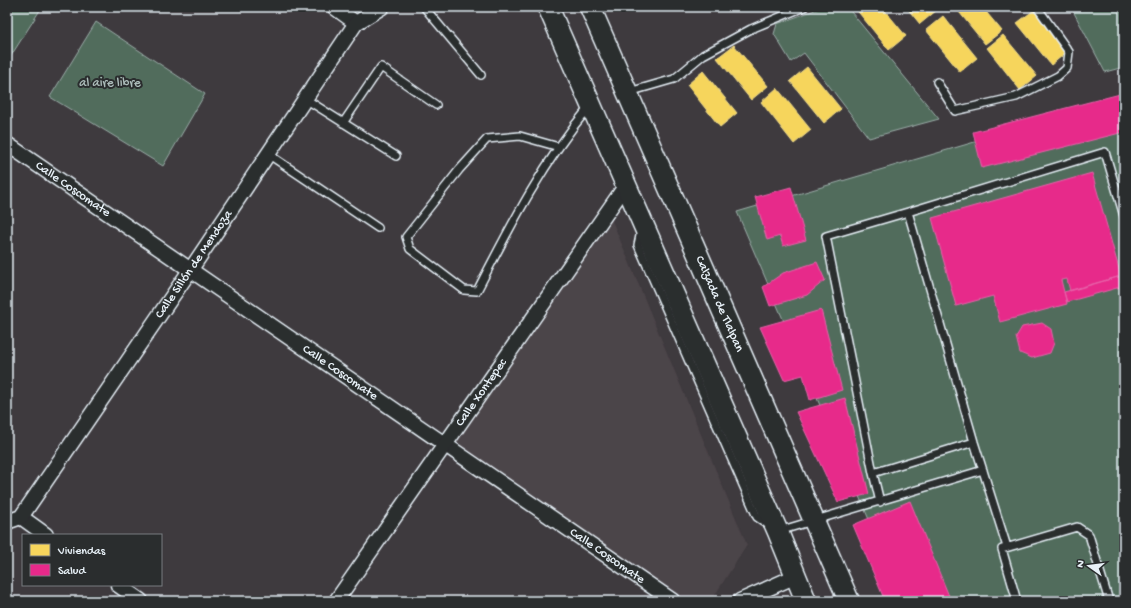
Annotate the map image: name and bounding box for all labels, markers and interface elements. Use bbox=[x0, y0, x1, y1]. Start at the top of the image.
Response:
park label: al aire libre bbox=[79, 76, 141, 91]
street label: Calle Coscomate bbox=[32, 158, 114, 221]
street label: Calle Sillón de Mendoza bbox=[152, 207, 236, 321]
street label: Calzada de Tlalpan bbox=[692, 254, 747, 355]
street label: Calle Coscomate bbox=[300, 341, 381, 404]
street label: Calle Xontepec bbox=[452, 355, 510, 429]
street label: Calle Coscomate bbox=[567, 525, 648, 587]
legend bbox=[22, 534, 162, 586]
text: Viviendas bbox=[57, 545, 106, 559]
north arrow bbox=[1069, 546, 1109, 586]
text: N bbox=[1075, 559, 1088, 569]
text: Salud bbox=[58, 565, 87, 579]

